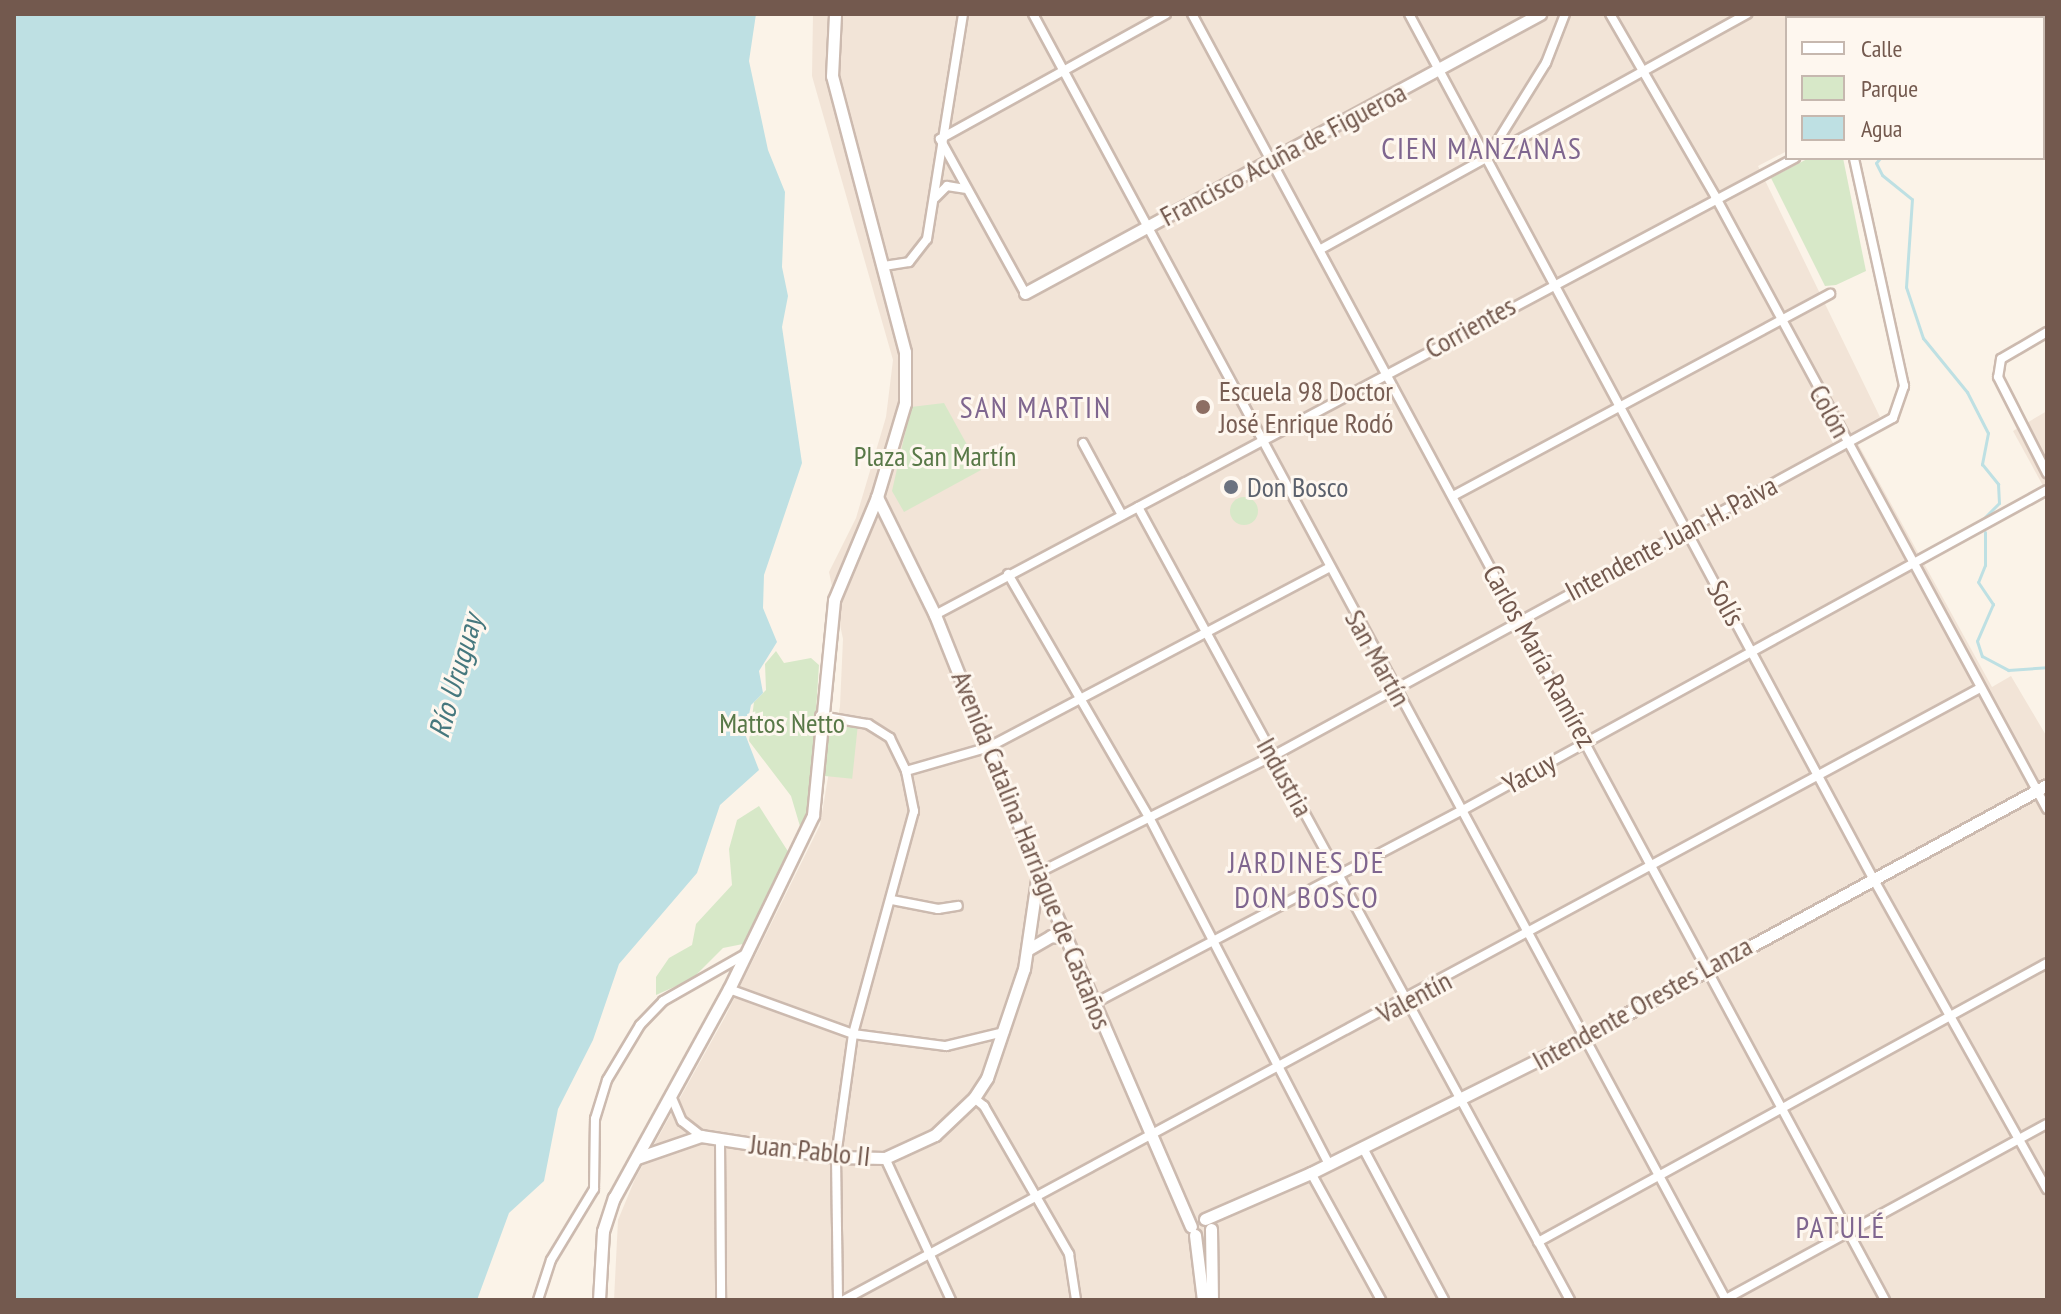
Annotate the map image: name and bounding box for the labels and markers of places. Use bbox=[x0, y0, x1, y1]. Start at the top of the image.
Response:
place label: Escuela 98 Doctor José Enrique Rodó bbox=[1219, 374, 1393, 440]
marker: Escuela 98 Doctor José Enrique Rodó bbox=[1194, 398, 1212, 416]
place label: Don Bosco bbox=[1247, 470, 1348, 504]
marker: Don Bosco bbox=[1222, 478, 1240, 496]

